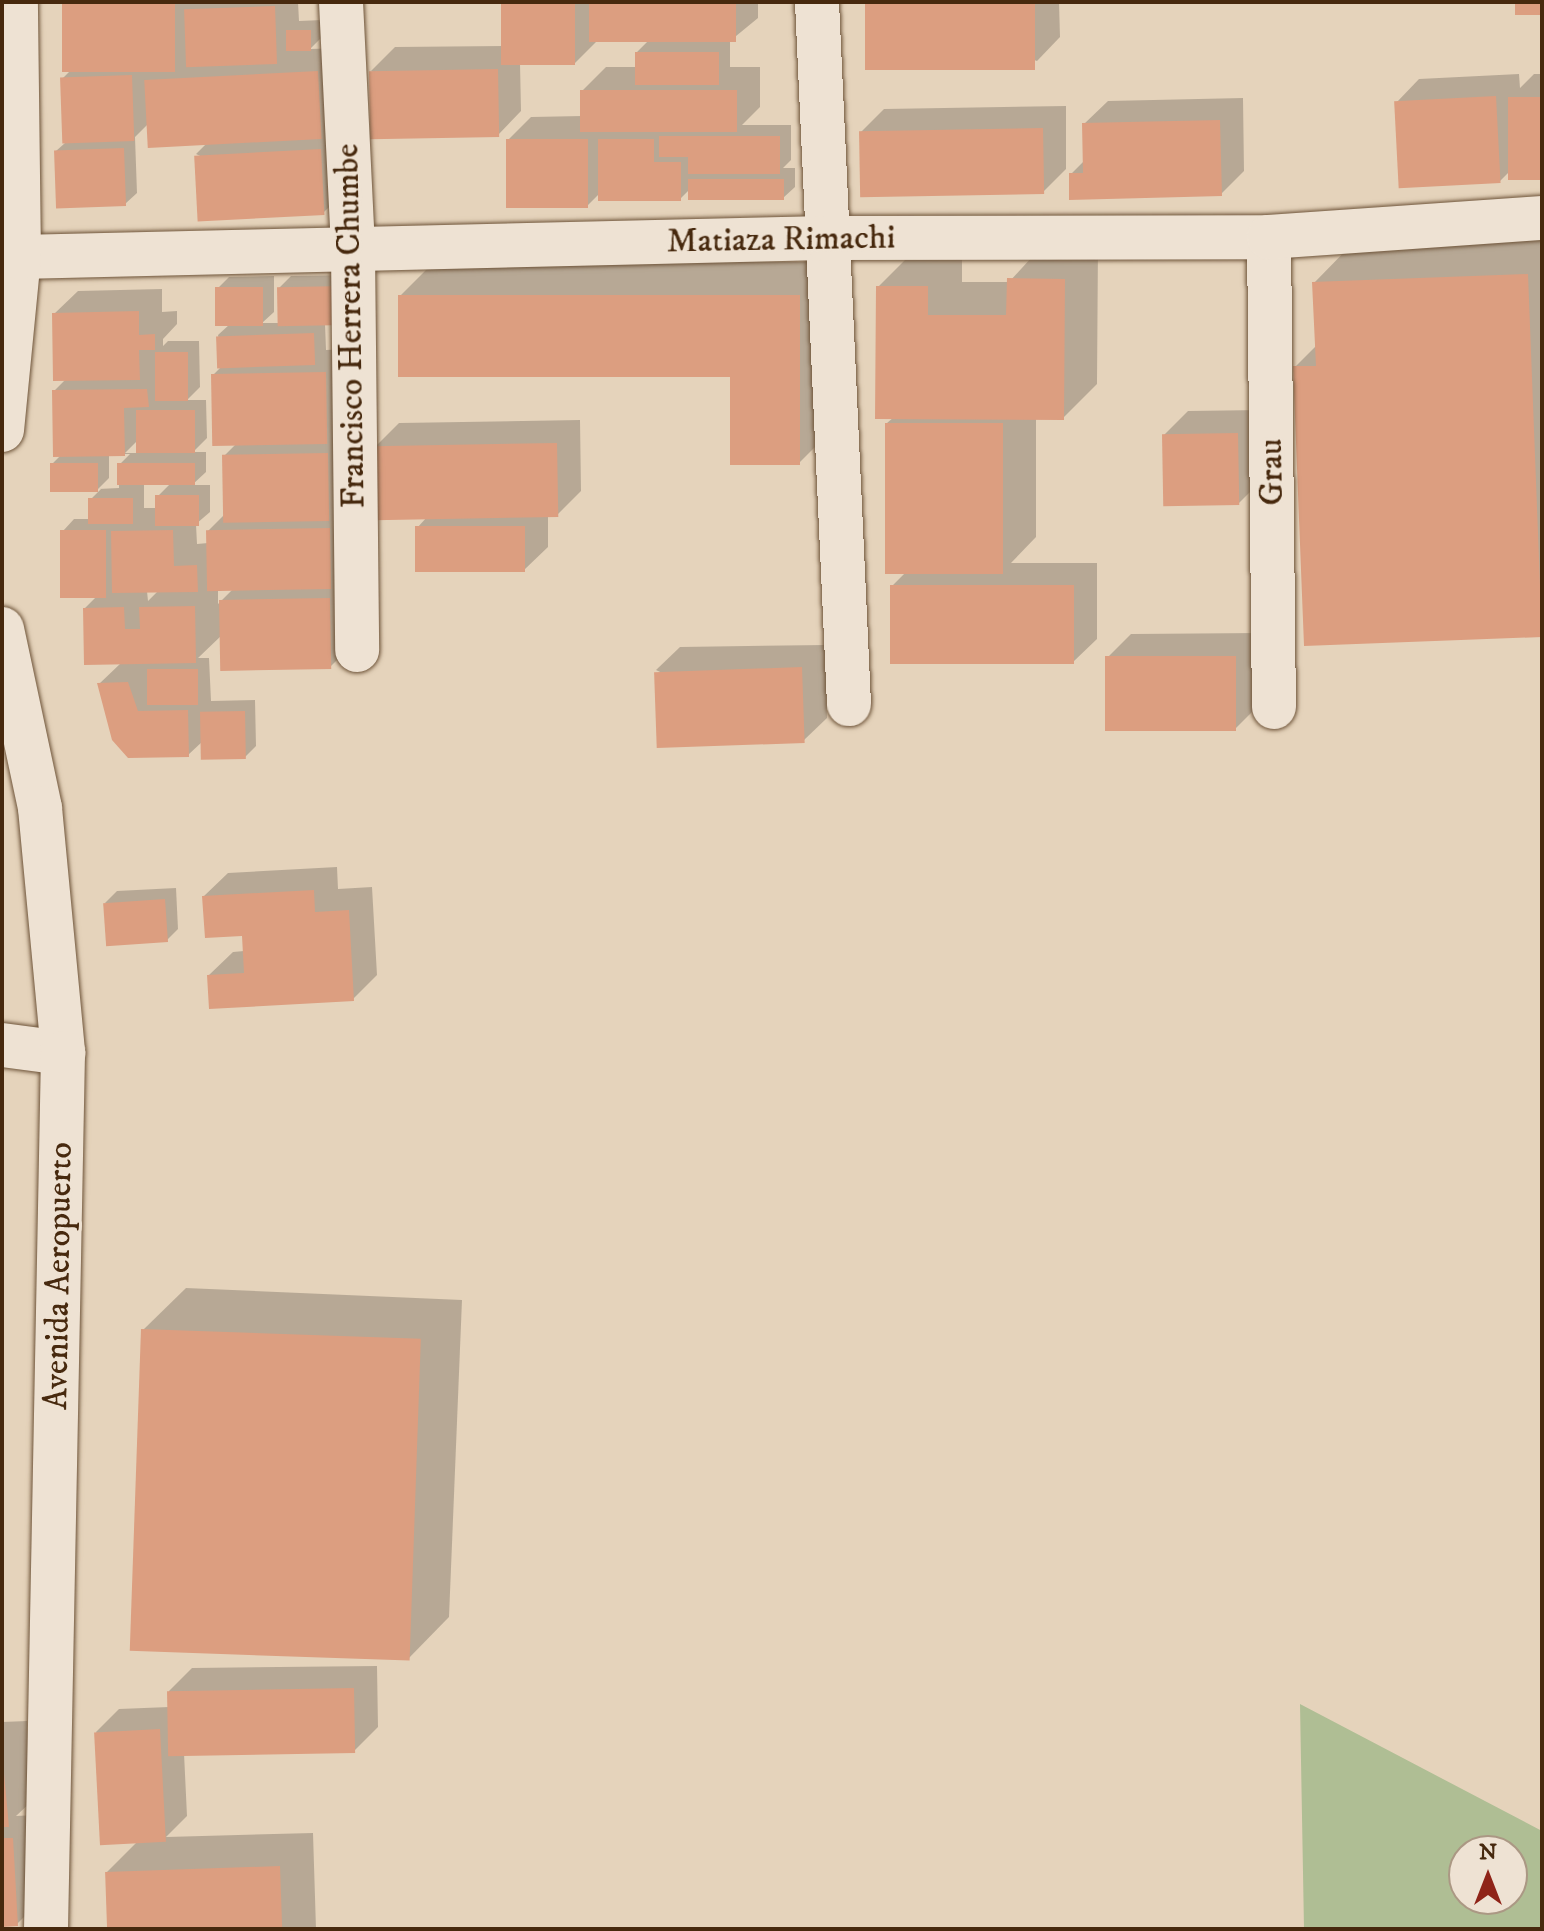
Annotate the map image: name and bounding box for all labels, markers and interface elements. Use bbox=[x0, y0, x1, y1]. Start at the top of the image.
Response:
street label: Francisco Herrera Chumbe bbox=[327, 143, 375, 509]
street label: Matiaza Rimachi bbox=[666, 218, 896, 262]
street label: Grau bbox=[1251, 438, 1293, 506]
street label: Avenida Aeropuerto bbox=[36, 1142, 82, 1410]
north arrow bbox=[1448, 1835, 1528, 1915]
text: N bbox=[1479, 1839, 1497, 1866]

